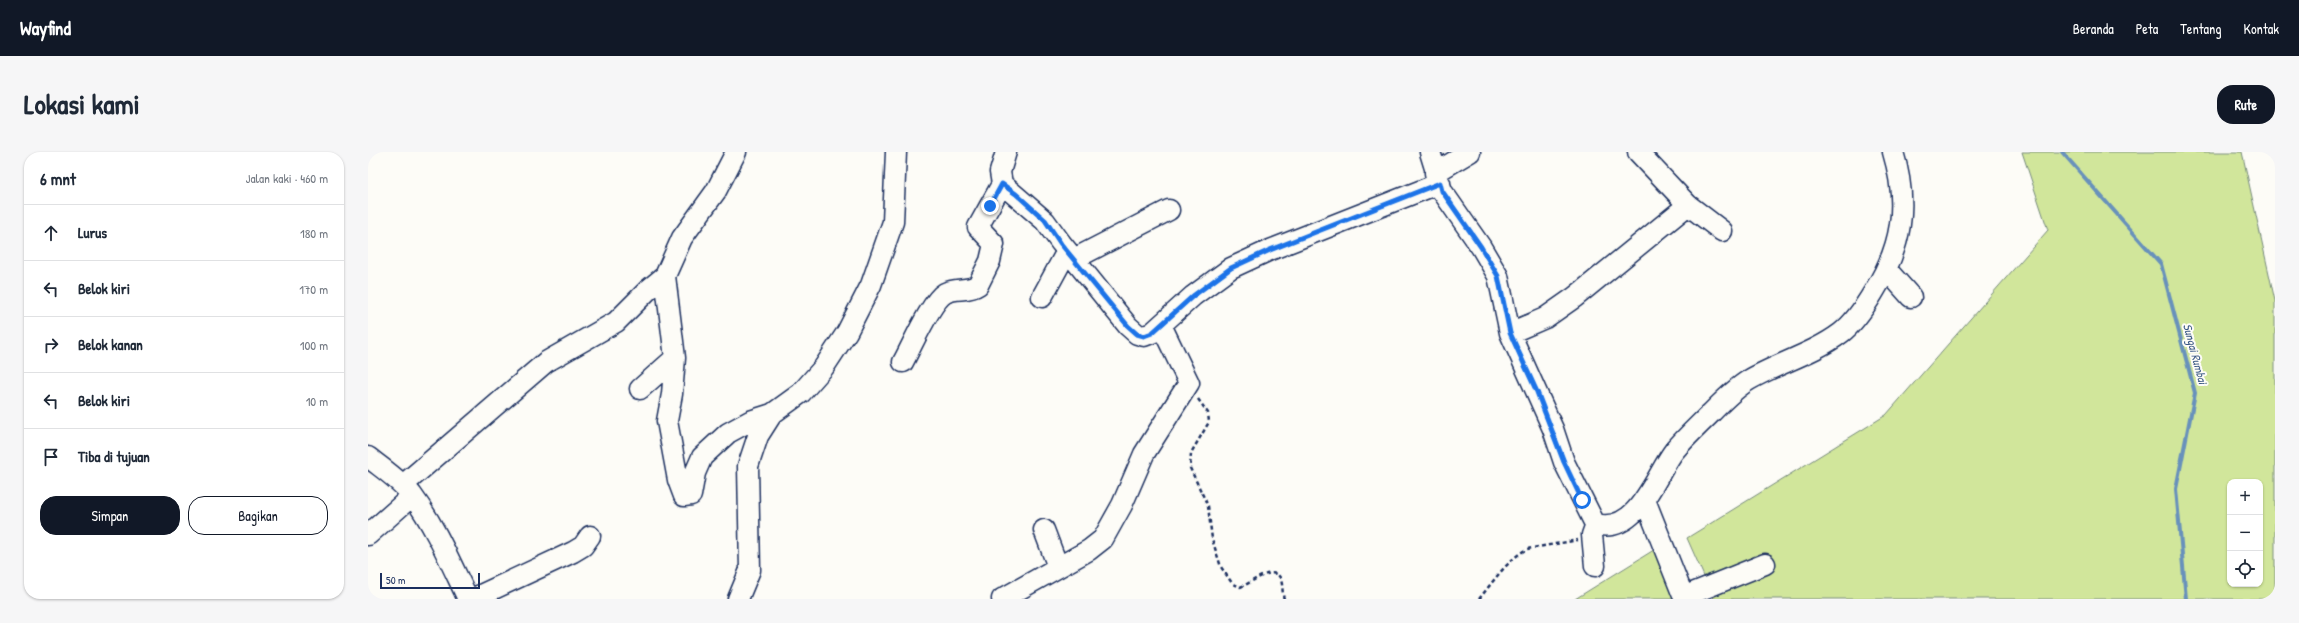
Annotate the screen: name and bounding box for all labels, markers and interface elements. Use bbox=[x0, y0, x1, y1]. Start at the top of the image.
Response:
text: Wayfind bbox=[20, 15, 71, 41]
text: Beranda bbox=[2073, 19, 2114, 38]
text: Peta bbox=[2136, 19, 2158, 38]
text: Tentang bbox=[2180, 19, 2222, 38]
text: Kontak bbox=[2244, 19, 2279, 38]
text: Lokasi kami bbox=[24, 85, 140, 123]
button: Rute bbox=[2217, 85, 2275, 124]
text: 6 mnt bbox=[40, 167, 76, 190]
text: Jalan kaki · 460 m bbox=[246, 169, 328, 187]
route end bbox=[981, 197, 999, 215]
icon: ahead bbox=[40, 222, 62, 244]
text: Lurus bbox=[78, 222, 107, 243]
text: 180 m bbox=[300, 224, 328, 242]
icon: left bbox=[40, 278, 62, 300]
text: Belok kiri bbox=[78, 278, 130, 299]
text: 170 m bbox=[299, 280, 328, 298]
water label: Sungai Rumbai bbox=[2179, 322, 2212, 387]
icon: right bbox=[40, 334, 62, 356]
text: Belok kanan bbox=[78, 334, 143, 355]
text: 100 m bbox=[300, 336, 328, 354]
icon: left bbox=[40, 390, 62, 412]
text: Belok kiri bbox=[78, 390, 130, 411]
text: 10 m bbox=[306, 392, 328, 410]
icon: arrive bbox=[40, 446, 62, 468]
text: Tiba di tujuan bbox=[78, 446, 150, 467]
map controls bbox=[2227, 479, 2263, 587]
button: + bbox=[2227, 479, 2263, 515]
route start bbox=[1573, 491, 1591, 509]
button: Simpan bbox=[40, 496, 180, 535]
button: Bagikan bbox=[188, 496, 328, 535]
button: − bbox=[2227, 515, 2263, 551]
button: locate bbox=[2227, 551, 2263, 587]
scale bar bbox=[380, 571, 480, 590]
text: 50 m bbox=[386, 573, 406, 587]

